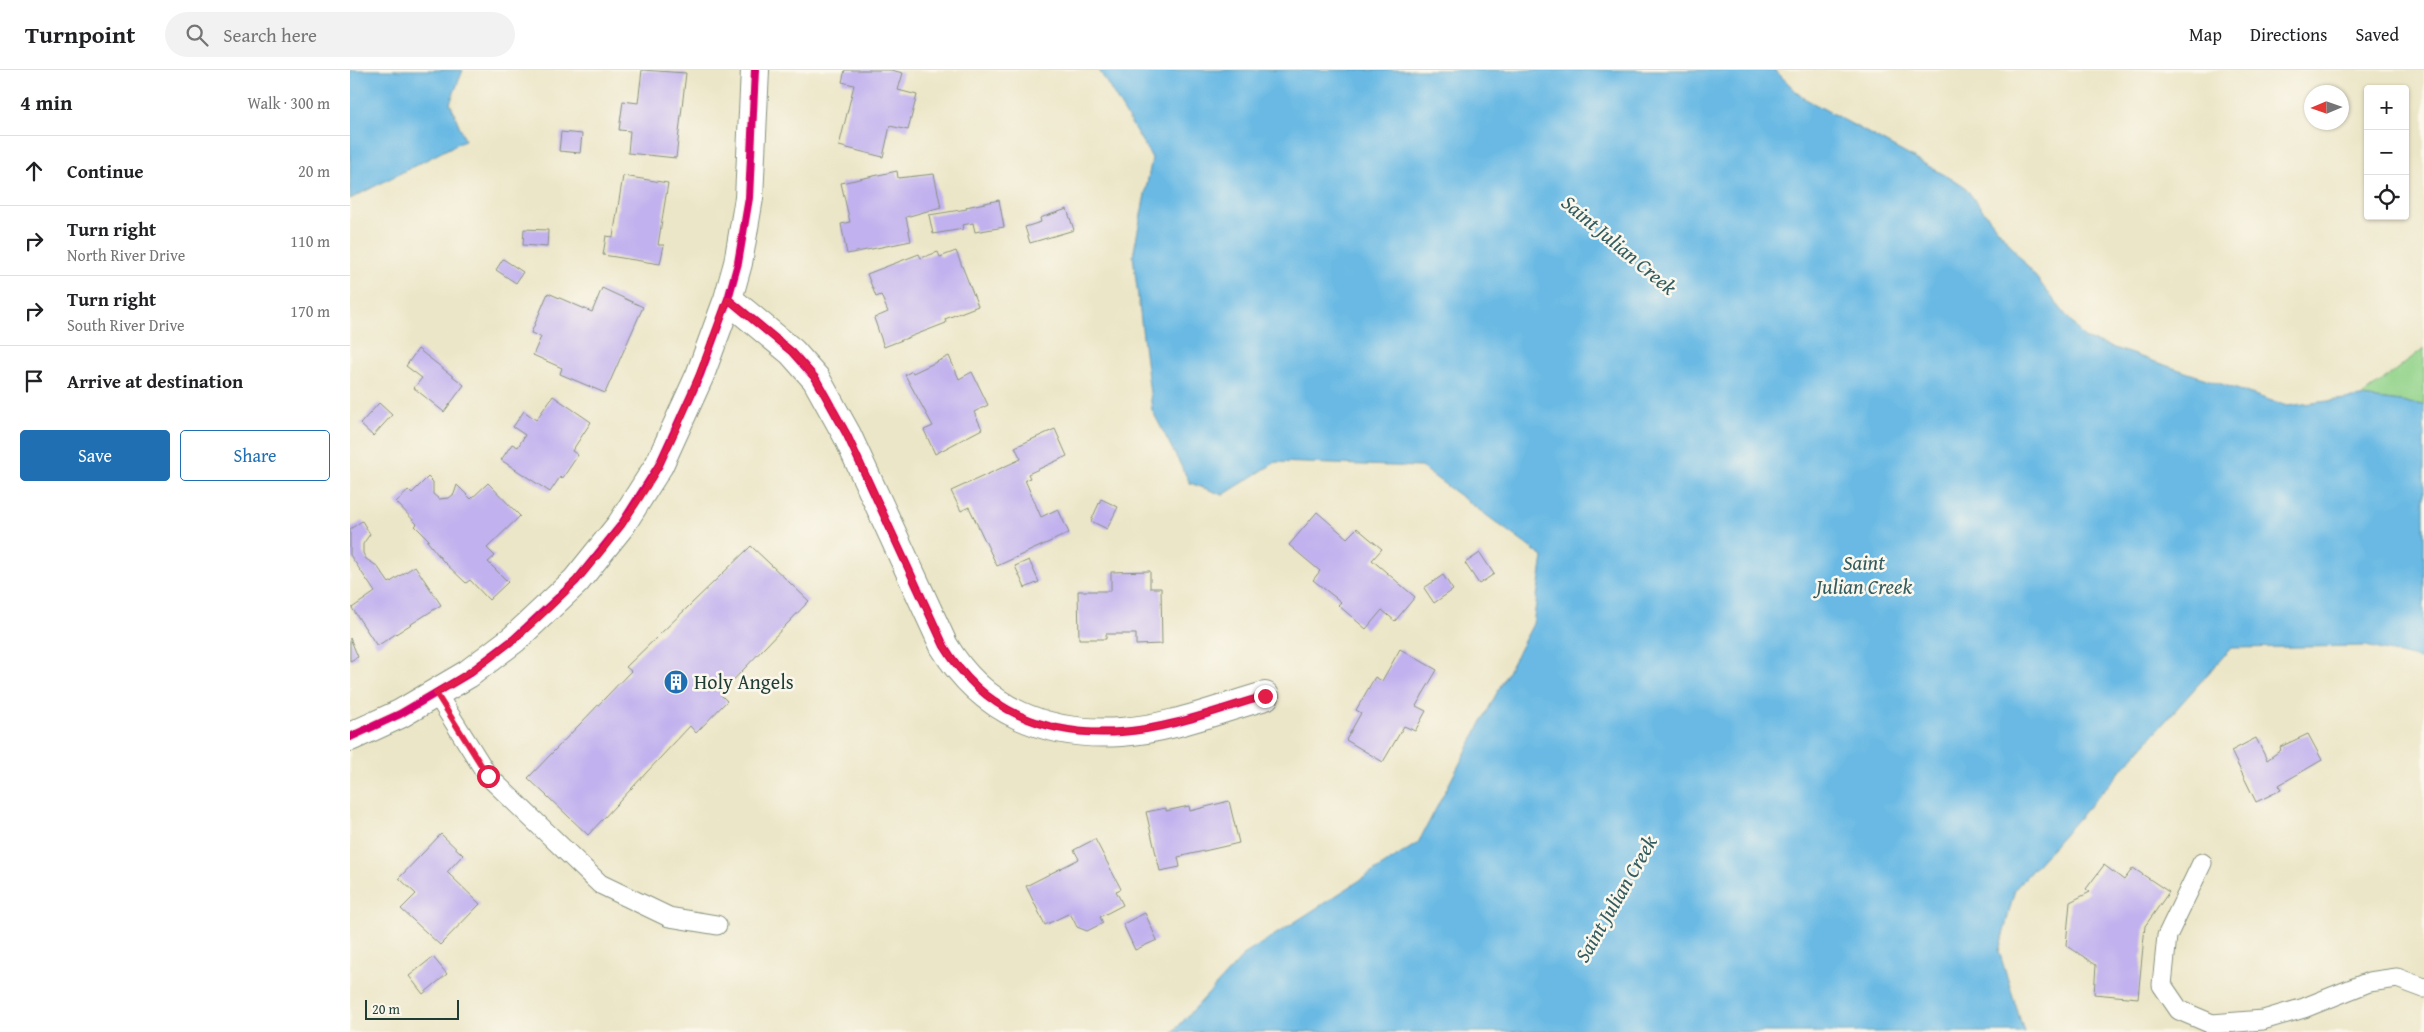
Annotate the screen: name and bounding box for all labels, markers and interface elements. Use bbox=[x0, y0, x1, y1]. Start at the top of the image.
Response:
search box bbox=[165, 12, 515, 57]
text: Turnpoint bbox=[25, 17, 135, 52]
icon: search bbox=[183, 21, 211, 49]
text: Search here bbox=[223, 21, 317, 49]
text: Map bbox=[2189, 21, 2222, 48]
text: Directions bbox=[2250, 21, 2327, 48]
text: Saved bbox=[2355, 21, 2399, 48]
north arrow bbox=[2304, 85, 2349, 130]
map controls bbox=[2364, 85, 2409, 220]
button: + bbox=[2364, 85, 2409, 130]
text: 4 min bbox=[20, 87, 72, 118]
text: Walk · 300 m bbox=[247, 91, 330, 115]
button: − bbox=[2364, 130, 2409, 175]
icon: ahead bbox=[20, 157, 48, 185]
text: Continue bbox=[67, 157, 144, 185]
text: 20 m bbox=[298, 159, 330, 183]
button: locate bbox=[2364, 175, 2409, 220]
water label: Saint Julian Creek bbox=[1555, 187, 1684, 302]
text: Turn right bbox=[67, 215, 156, 243]
icon: right bbox=[20, 227, 48, 255]
text: 110 m bbox=[290, 229, 330, 253]
text: North River Drive bbox=[67, 243, 185, 267]
text: Turn right bbox=[67, 285, 156, 313]
icon: right bbox=[20, 297, 48, 325]
text: 170 m bbox=[290, 299, 330, 323]
text: South River Drive bbox=[67, 313, 185, 337]
icon: arrive bbox=[20, 367, 48, 395]
text: Arrive at destination bbox=[67, 367, 243, 395]
button: Save bbox=[20, 430, 170, 481]
button: Share bbox=[180, 430, 330, 481]
water label: Saint Julian Creek bbox=[1813, 547, 1912, 602]
place label: Holy Angels bbox=[694, 667, 794, 696]
building icon: Holy Angels bbox=[663, 669, 689, 695]
route end bbox=[1254, 685, 1277, 708]
route start bbox=[477, 765, 500, 788]
water label: Saint Julian Creek bbox=[1567, 829, 1665, 968]
scale bar bbox=[365, 997, 459, 1020]
text: 20 m bbox=[372, 999, 400, 1019]

